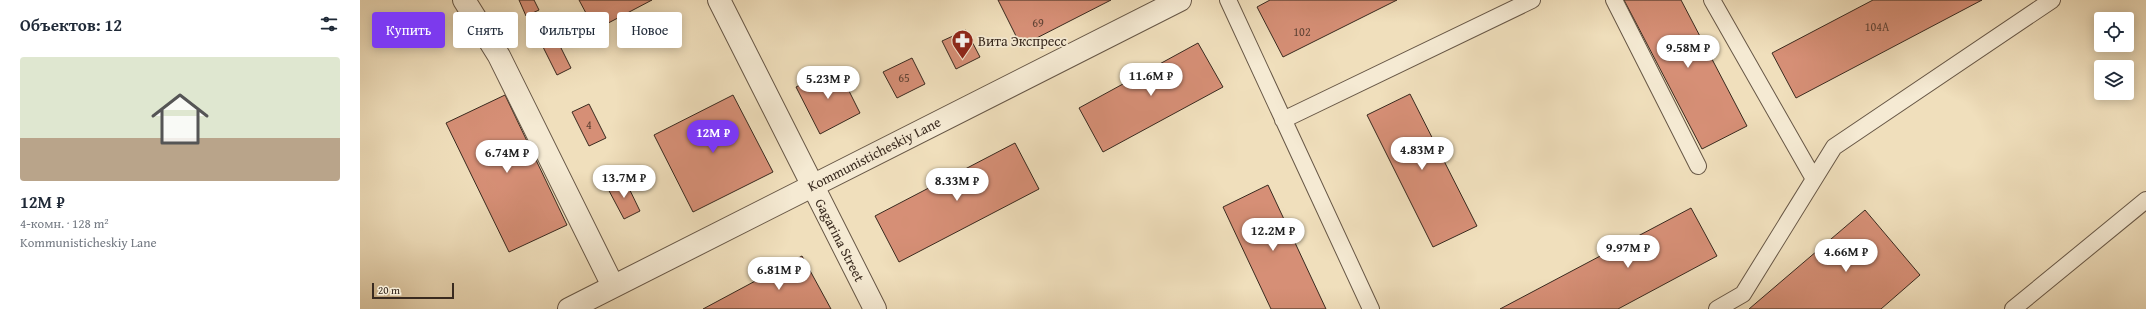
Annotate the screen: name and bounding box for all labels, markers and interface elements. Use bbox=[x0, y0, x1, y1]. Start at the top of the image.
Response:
text: Объектов: 12 bbox=[20, 12, 122, 37]
chip: Купить bbox=[372, 12, 445, 48]
chip: Снять bbox=[453, 12, 518, 48]
chip: Фильтры bbox=[526, 12, 609, 48]
chip: Новое bbox=[617, 12, 682, 48]
map controls bbox=[2094, 12, 2134, 100]
button: locate bbox=[2094, 12, 2134, 52]
icon: filters bbox=[318, 13, 340, 35]
house number: 69 bbox=[1032, 14, 1044, 31]
house number: 104А bbox=[1865, 18, 1890, 35]
house number: 102 bbox=[1293, 23, 1311, 40]
pharmacy icon: Вита Экспресс bbox=[949, 28, 975, 61]
place label: Вита Экспресс bbox=[978, 31, 1067, 51]
pin: 9.58M ₽ bbox=[1651, 35, 1725, 69]
text: 9.58M ₽ bbox=[1666, 38, 1710, 57]
button: layers bbox=[2094, 60, 2134, 100]
pin: 11.6M ₽ bbox=[1114, 63, 1188, 97]
pin: 5.23M ₽ bbox=[791, 66, 865, 100]
text: 11.6M ₽ bbox=[1129, 66, 1173, 85]
text: 5.23M ₽ bbox=[806, 69, 850, 88]
house number: 65 bbox=[898, 69, 910, 86]
icon: home bbox=[144, 83, 216, 155]
street label: Kommunisticheskiy Lane bbox=[804, 112, 944, 196]
house number: 4 bbox=[586, 116, 592, 133]
pin: 12M ₽ bbox=[685, 120, 741, 154]
text: 12M ₽ bbox=[696, 123, 730, 142]
pin: 4.83M ₽ bbox=[1385, 137, 1459, 171]
pin: 6.74M ₽ bbox=[470, 140, 544, 174]
text: 4.83M ₽ bbox=[1400, 140, 1444, 159]
text: 6.74M ₽ bbox=[485, 143, 529, 162]
pin: 13.7M ₽ bbox=[587, 165, 661, 199]
text: 13.7M ₽ bbox=[602, 168, 646, 187]
pin: 8.33M ₽ bbox=[920, 168, 994, 202]
text: 8.33M ₽ bbox=[935, 171, 979, 190]
text: 12M ₽ bbox=[20, 189, 65, 214]
street label: Gagarina Street bbox=[810, 195, 870, 285]
text: 4-комн. · 128 m² bbox=[20, 214, 109, 233]
pin: 12.2M ₽ bbox=[1236, 218, 1310, 252]
text: 12.2M ₽ bbox=[1251, 221, 1295, 240]
text: Kommunisticheskiy Lane bbox=[20, 233, 157, 252]
pin: 9.97M ₽ bbox=[1591, 235, 1665, 269]
text: 9.97M ₽ bbox=[1606, 238, 1650, 257]
pin: 4.66M ₽ bbox=[1809, 239, 1883, 273]
text: 4.66M ₽ bbox=[1824, 242, 1868, 261]
pin: 6.81M ₽ bbox=[742, 257, 816, 291]
text: 6.81M ₽ bbox=[757, 260, 801, 279]
scale bar bbox=[372, 281, 454, 300]
text: 20 m bbox=[378, 282, 400, 298]

